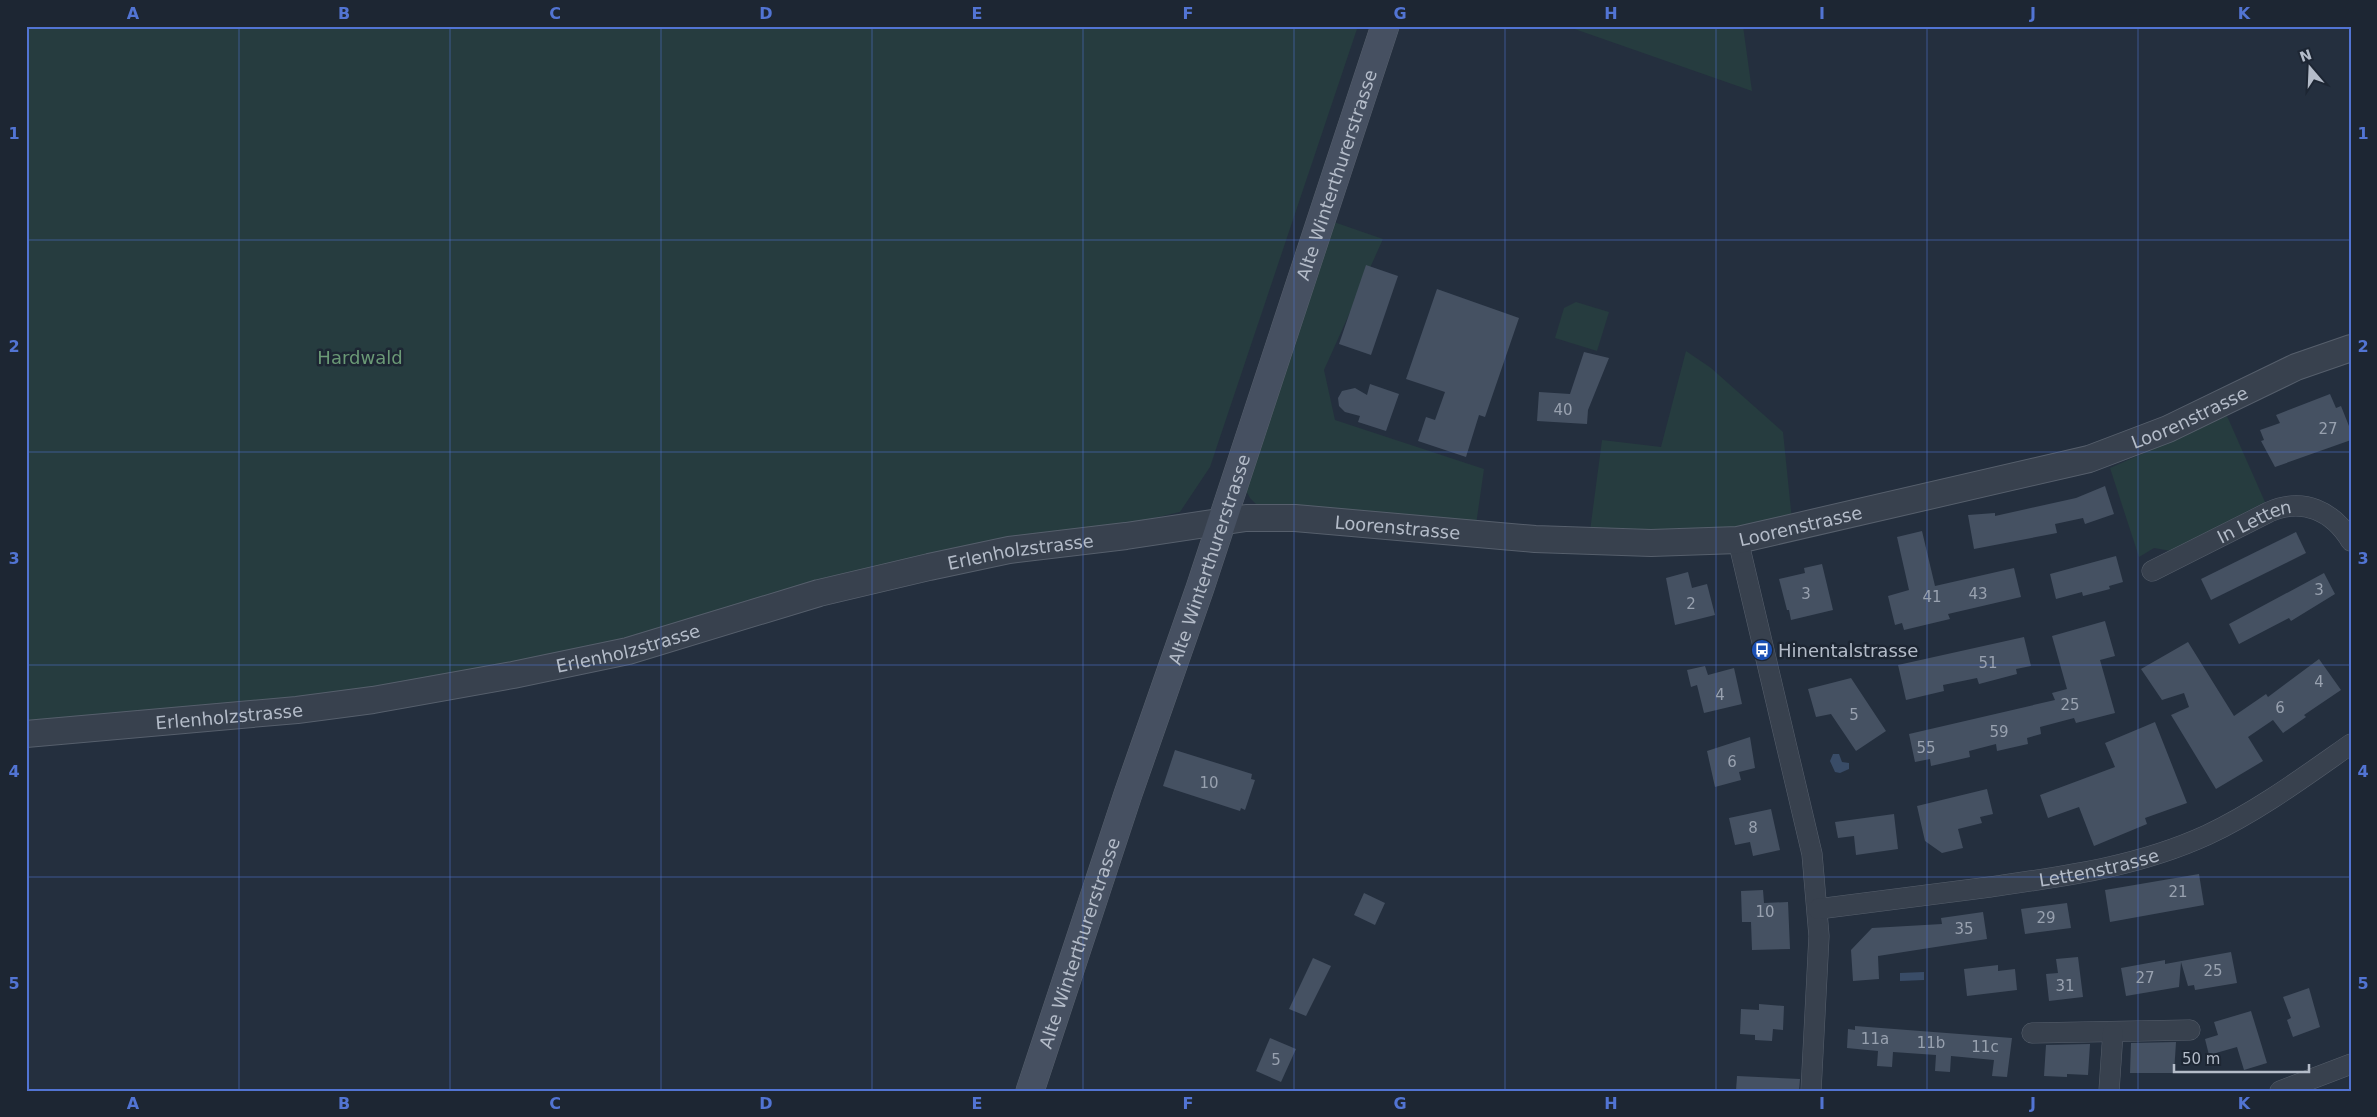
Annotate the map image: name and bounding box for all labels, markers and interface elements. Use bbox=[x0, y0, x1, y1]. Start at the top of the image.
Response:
text: A bbox=[127, 4, 140, 23]
text: B bbox=[338, 4, 350, 23]
text: C bbox=[549, 4, 561, 23]
text: D bbox=[759, 4, 773, 23]
text: E bbox=[972, 4, 982, 23]
text: F bbox=[1183, 4, 1193, 23]
text: G bbox=[1393, 4, 1407, 23]
text: H bbox=[1604, 4, 1618, 23]
text: I bbox=[1819, 4, 1825, 23]
text: J bbox=[2029, 4, 2036, 23]
text: K bbox=[2238, 4, 2251, 23]
north arrow bbox=[2284, 42, 2334, 92]
text: N bbox=[2298, 46, 2314, 65]
street label: Alte Winterthurerstrasse bbox=[1292, 67, 1381, 283]
text: 1 bbox=[8, 124, 20, 143]
text: 1 bbox=[2357, 124, 2369, 143]
text: 2 bbox=[8, 337, 20, 356]
text: 2 bbox=[2357, 337, 2369, 356]
park label: Hardwald bbox=[317, 347, 403, 368]
street label: Loorenstrasse bbox=[2128, 382, 2251, 453]
house number: 40 bbox=[1553, 401, 1573, 419]
house number: 27 bbox=[2318, 420, 2338, 438]
street label: Alte Winterthurerstrasse bbox=[1164, 451, 1254, 667]
street label: In Letten bbox=[2213, 496, 2293, 547]
street label: Loorenstrasse bbox=[1737, 501, 1864, 550]
street label: Loorenstrasse bbox=[1334, 511, 1461, 543]
street label: Erlenholzstrasse bbox=[945, 529, 1095, 573]
text: 3 bbox=[8, 549, 20, 568]
text: 3 bbox=[2357, 549, 2369, 568]
house number: 3 bbox=[2314, 581, 2324, 599]
house number: 3 bbox=[1801, 585, 1811, 603]
house number: 43 bbox=[1968, 585, 1988, 603]
house number: 41 bbox=[1922, 588, 1942, 606]
house number: 2 bbox=[1686, 595, 1696, 613]
street label: Erlenholzstrasse bbox=[554, 619, 702, 676]
bus stop icon: Hinentalstrasse bbox=[1750, 638, 1774, 662]
place label: Hinentalstrasse bbox=[1778, 640, 1918, 661]
house number: 51 bbox=[1978, 654, 1998, 672]
house number: 4 bbox=[2314, 673, 2324, 691]
house number: 4 bbox=[1715, 686, 1725, 704]
house number: 25 bbox=[2060, 696, 2080, 714]
street label: Erlenholzstrasse bbox=[155, 699, 304, 733]
house number: 6 bbox=[2275, 699, 2285, 717]
house number: 5 bbox=[1849, 706, 1859, 724]
house number: 59 bbox=[1989, 723, 2009, 741]
house number: 55 bbox=[1916, 739, 1936, 757]
house number: 6 bbox=[1727, 753, 1737, 771]
text: 4 bbox=[8, 762, 20, 781]
text: 4 bbox=[2357, 762, 2369, 781]
house number: 10 bbox=[1199, 774, 1219, 792]
house number: 8 bbox=[1748, 819, 1758, 837]
street label: Alte Winterthurerstrasse bbox=[1034, 835, 1123, 1051]
street label: Lettenstrasse bbox=[2037, 844, 2161, 890]
house number: 21 bbox=[2168, 883, 2188, 901]
house number: 10 bbox=[1755, 903, 1775, 921]
house number: 29 bbox=[2036, 909, 2056, 927]
house number: 35 bbox=[1954, 920, 1974, 938]
house number: 25 bbox=[2203, 962, 2223, 980]
house number: 27 bbox=[2135, 969, 2155, 987]
text: 5 bbox=[8, 974, 20, 993]
text: 5 bbox=[2357, 974, 2369, 993]
house number: 31 bbox=[2055, 977, 2075, 995]
house number: 11a bbox=[1861, 1030, 1889, 1048]
house number: 11b bbox=[1917, 1034, 1945, 1052]
house number: 11c bbox=[1971, 1038, 1999, 1056]
scale bar bbox=[2174, 1042, 2310, 1074]
text: 50 m bbox=[2182, 1050, 2220, 1068]
house number: 5 bbox=[1271, 1051, 1281, 1069]
text: A bbox=[127, 1094, 140, 1113]
text: B bbox=[338, 1094, 350, 1113]
text: C bbox=[549, 1094, 561, 1113]
text: D bbox=[759, 1094, 773, 1113]
text: E bbox=[972, 1094, 982, 1113]
text: F bbox=[1183, 1094, 1193, 1113]
text: G bbox=[1393, 1094, 1407, 1113]
text: H bbox=[1604, 1094, 1618, 1113]
text: I bbox=[1819, 1094, 1825, 1113]
text: J bbox=[2029, 1094, 2036, 1113]
text: K bbox=[2238, 1094, 2251, 1113]

